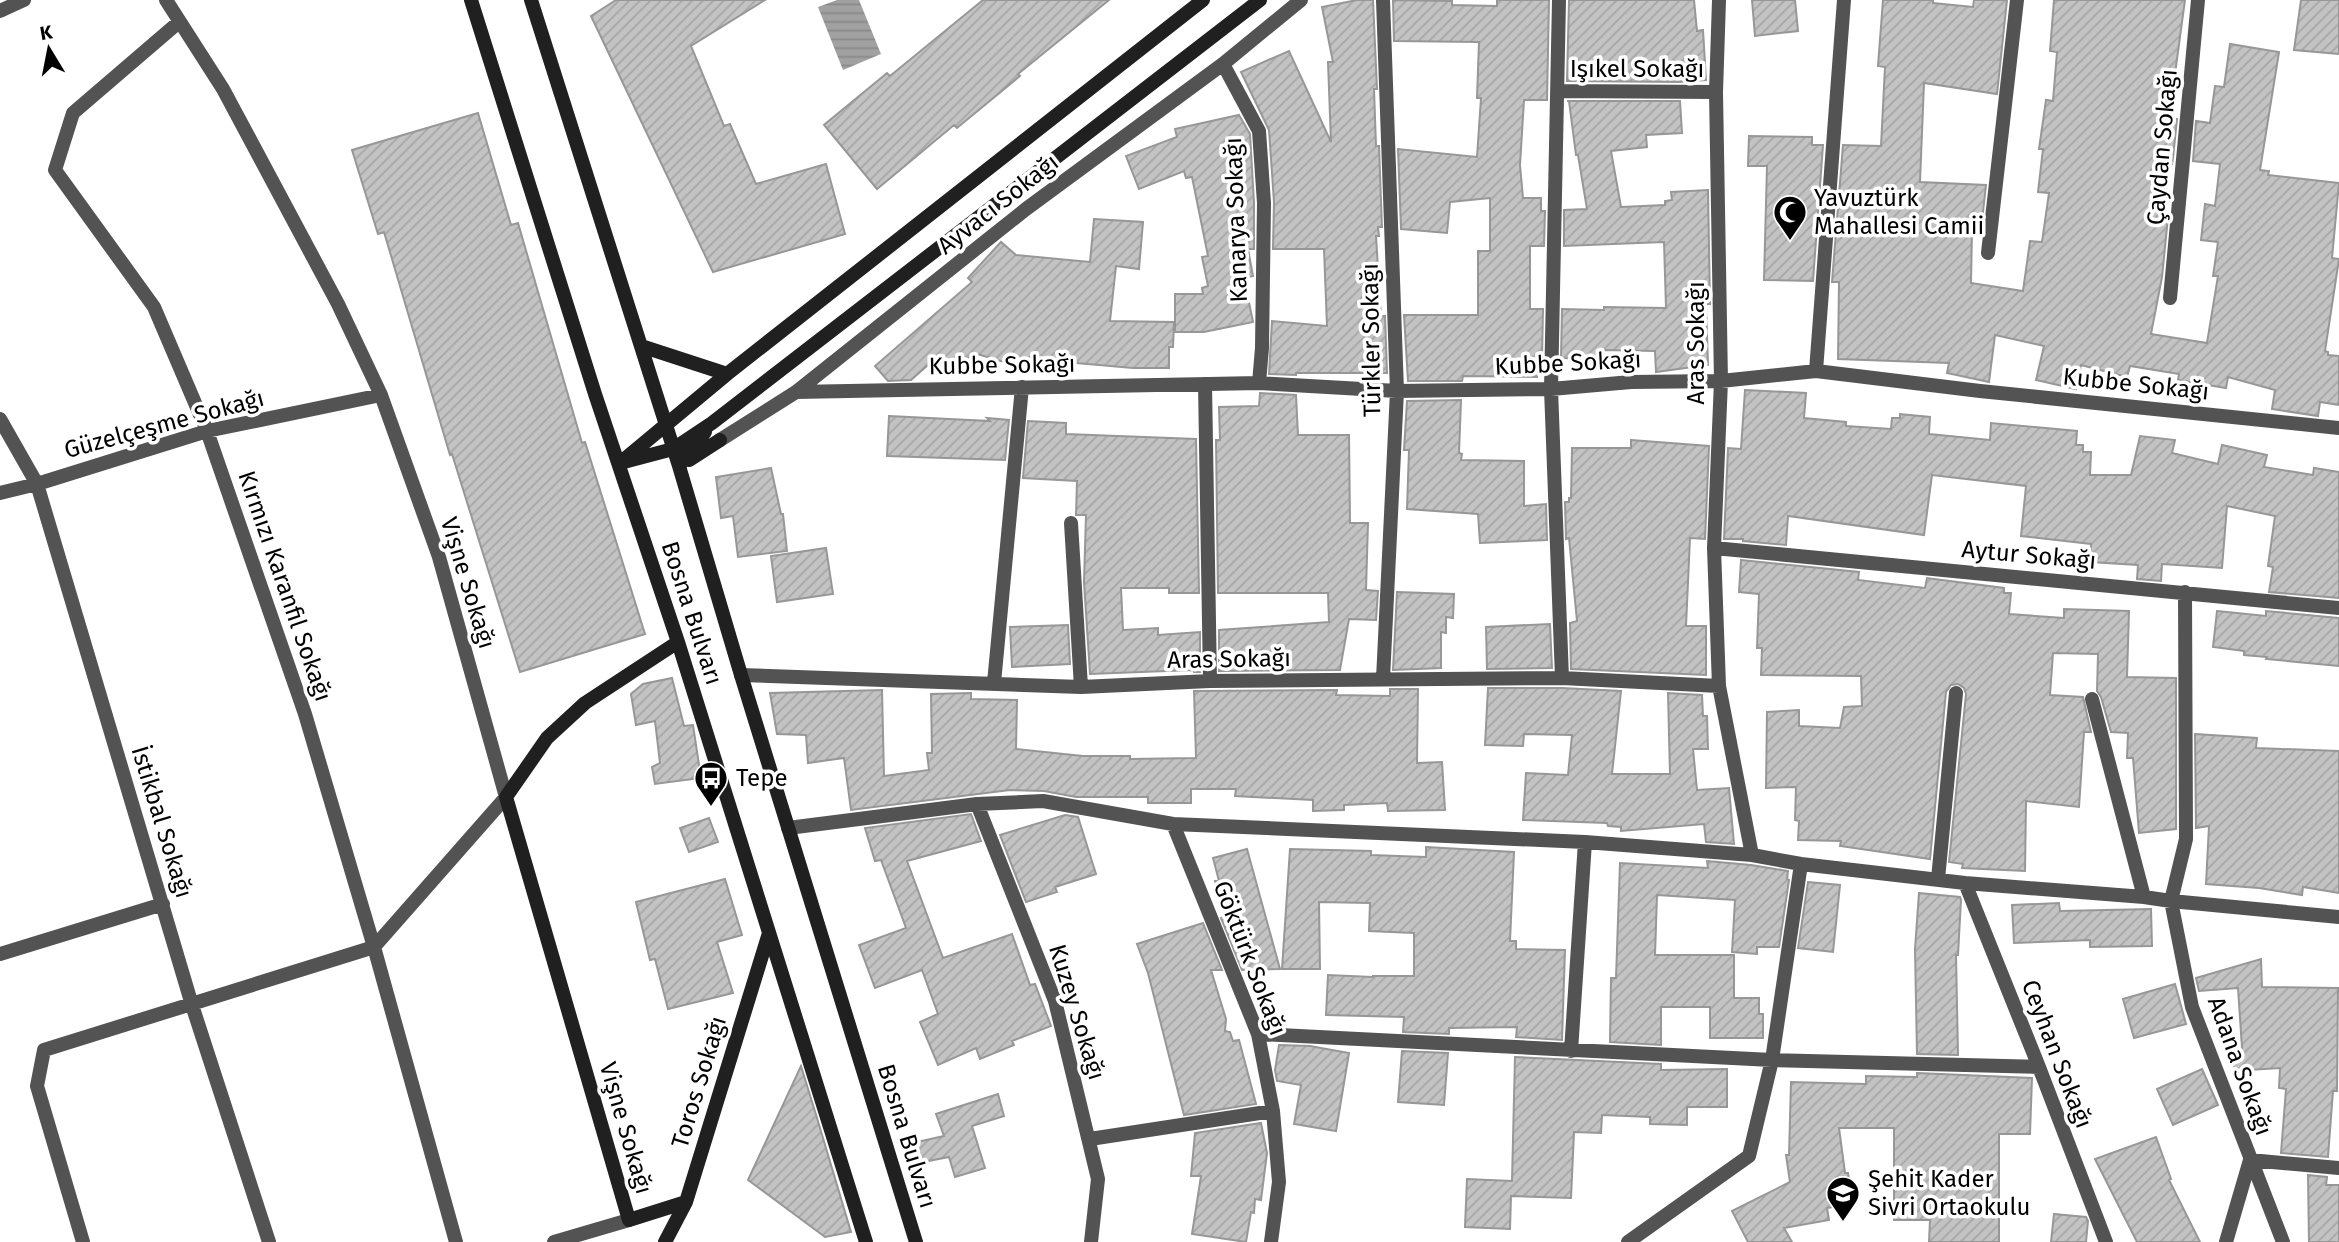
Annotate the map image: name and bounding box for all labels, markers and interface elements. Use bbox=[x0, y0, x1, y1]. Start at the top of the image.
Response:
north arrow bbox=[14, 14, 84, 84]
text: K bbox=[38, 20, 55, 45]
street label: Işıkel Sokağı bbox=[1570, 55, 1704, 83]
street label: Çaydan Sokağı bbox=[2141, 68, 2183, 226]
street label: Kanarya Sokağı bbox=[1219, 137, 1253, 303]
street label: Ayvacı Sokağı bbox=[932, 148, 1064, 260]
place label: Yavuztürk Mahallesi Camii bbox=[1814, 184, 1984, 240]
mosque icon: Yavuztürk Mahallesi Camii bbox=[1771, 193, 1809, 242]
street label: Türkler Sokağı bbox=[1356, 263, 1386, 417]
street label: Aras Sokağı bbox=[1682, 281, 1710, 405]
street label: Kubbe Sokağı bbox=[1494, 345, 1642, 381]
street label: Kubbe Sokağı bbox=[928, 350, 1076, 380]
street label: Kubbe Sokağı bbox=[2061, 362, 2211, 406]
street label: Güzelçeşme Sokağı bbox=[61, 384, 267, 464]
street label: Kırmızı Karanfil Sokağı bbox=[232, 467, 338, 705]
street label: Vişne Sokağı bbox=[435, 514, 501, 652]
street label: Aytur Sokağı bbox=[1961, 535, 2097, 575]
street label: Bosna Bulvarı bbox=[656, 538, 728, 688]
street label: Aras Sokağı bbox=[1167, 644, 1291, 674]
street label: İstikbal Sokağı bbox=[126, 743, 198, 901]
bus stop icon: Tepe bbox=[692, 759, 730, 808]
place label: Tepe bbox=[736, 764, 788, 792]
street label: Göktürk Sokağı bbox=[1208, 877, 1292, 1039]
street label: Kuzey Sokağı bbox=[1043, 941, 1111, 1083]
street label: Ceyhan Sokağı bbox=[2016, 976, 2098, 1132]
street label: Adana Sokağı bbox=[2202, 993, 2278, 1139]
street label: Toros Sokağı bbox=[666, 1013, 732, 1151]
street label: Vişne Sokağı bbox=[594, 1059, 658, 1197]
street label: Bosna Bulvarı bbox=[872, 1061, 942, 1211]
place label: Şehit Kader Sivri Ortaokulu bbox=[1868, 1165, 2031, 1221]
school or university icon: Şehit Kader Sivri Ortaokulu bbox=[1824, 1174, 1862, 1223]

